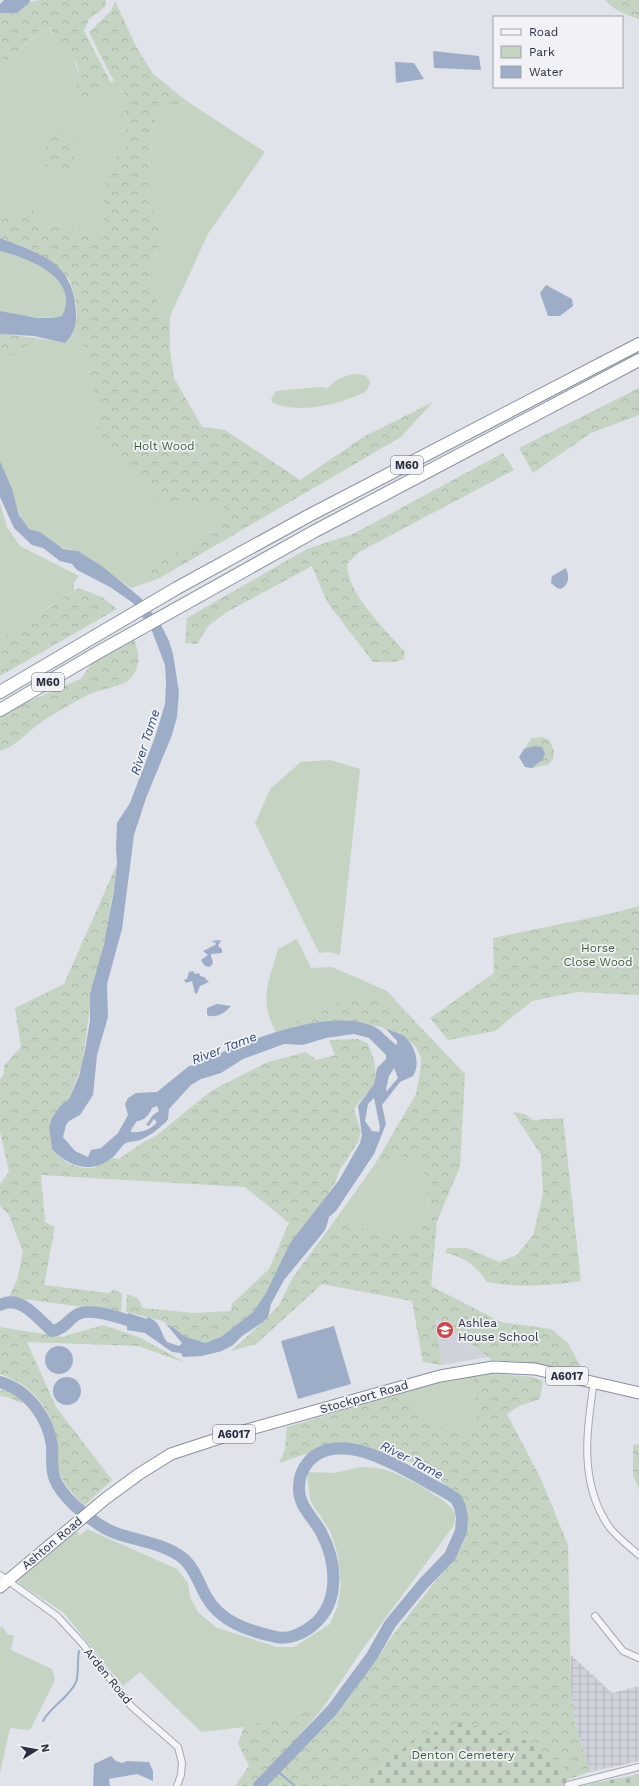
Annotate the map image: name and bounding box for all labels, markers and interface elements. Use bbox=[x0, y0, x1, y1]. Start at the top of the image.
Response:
legend bbox=[493, 16, 623, 88]
text: Road bbox=[529, 25, 558, 39]
text: Park bbox=[529, 45, 555, 59]
text: Water bbox=[529, 65, 564, 79]
park label: Holt Wood bbox=[133, 439, 195, 453]
road number: M60 bbox=[391, 456, 423, 474]
road number: M60 bbox=[32, 673, 64, 691]
water label: River Tame bbox=[127, 707, 163, 777]
park label: Horse Close Wood bbox=[563, 941, 633, 969]
water label: River Tame bbox=[189, 1029, 259, 1067]
place label: Ashlea House School bbox=[458, 1316, 539, 1344]
school or university icon: Ashlea House School bbox=[435, 1320, 455, 1340]
road number: A6017 bbox=[546, 1367, 588, 1385]
street label: Stockport Road bbox=[318, 1378, 410, 1416]
road number: A6017 bbox=[213, 1425, 255, 1443]
water label: River Tame bbox=[378, 1438, 446, 1482]
street label: Ashton Road bbox=[19, 1514, 85, 1572]
street label: Arden Road bbox=[81, 1645, 135, 1707]
north arrow bbox=[16, 1730, 56, 1770]
text: N bbox=[38, 1743, 52, 1753]
park label: Denton Cemetery bbox=[411, 1748, 515, 1762]

